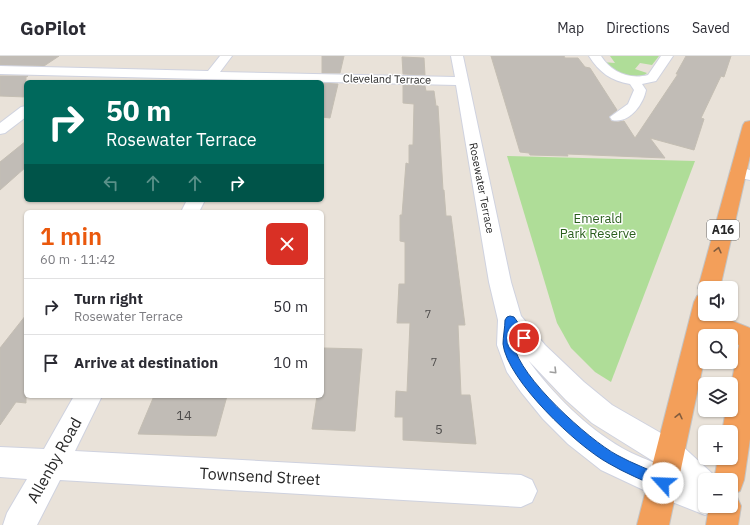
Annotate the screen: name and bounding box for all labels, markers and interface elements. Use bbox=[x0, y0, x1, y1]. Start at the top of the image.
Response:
text: GoPilot bbox=[20, 16, 86, 40]
text: Map bbox=[557, 19, 584, 37]
text: Directions bbox=[606, 19, 670, 37]
text: Saved bbox=[692, 19, 730, 37]
street label: Cleveland Terrace bbox=[343, 71, 431, 87]
text: 50 m bbox=[106, 92, 171, 129]
icon: right bbox=[40, 96, 92, 148]
text: Rosewater Terrace bbox=[106, 128, 257, 151]
street label: Rosewater Terrace bbox=[466, 141, 498, 235]
icon: left bbox=[100, 172, 122, 194]
icon: ahead bbox=[142, 172, 164, 194]
icon: ahead bbox=[184, 172, 206, 194]
icon: right bbox=[226, 172, 248, 194]
park label: Emerald Park Reserve bbox=[560, 210, 636, 242]
text: 1 min bbox=[40, 220, 102, 252]
road number: A16 bbox=[707, 220, 739, 240]
button: close bbox=[266, 223, 308, 265]
one-way arrow bbox=[713, 247, 722, 254]
text: 60 m · 11:42 bbox=[40, 251, 115, 268]
map controls bbox=[698, 281, 738, 513]
button: sound bbox=[698, 281, 738, 321]
text: Turn right bbox=[74, 289, 143, 308]
icon: right bbox=[40, 296, 62, 318]
text: 50 m bbox=[273, 297, 308, 316]
house number: 7 bbox=[425, 307, 431, 321]
text: Rosewater Terrace bbox=[74, 308, 183, 325]
pin bbox=[507, 321, 541, 355]
icon: arrive bbox=[513, 327, 535, 349]
button: search bbox=[698, 329, 738, 369]
icon: arrive bbox=[40, 352, 62, 374]
text: Arrive at destination bbox=[74, 353, 218, 372]
text: 10 m bbox=[273, 353, 308, 372]
house number: 7 bbox=[431, 355, 437, 369]
one-way arrow bbox=[549, 366, 556, 374]
button: layers bbox=[698, 377, 738, 417]
house number: 14 bbox=[176, 407, 192, 424]
one-way arrow bbox=[674, 413, 682, 420]
street label: Allenby Road bbox=[22, 414, 86, 506]
house number: 5 bbox=[435, 421, 443, 438]
button: + bbox=[698, 425, 738, 465]
position arrow bbox=[642, 462, 684, 504]
street label: Townsend Street bbox=[199, 463, 321, 489]
button: − bbox=[698, 473, 738, 513]

